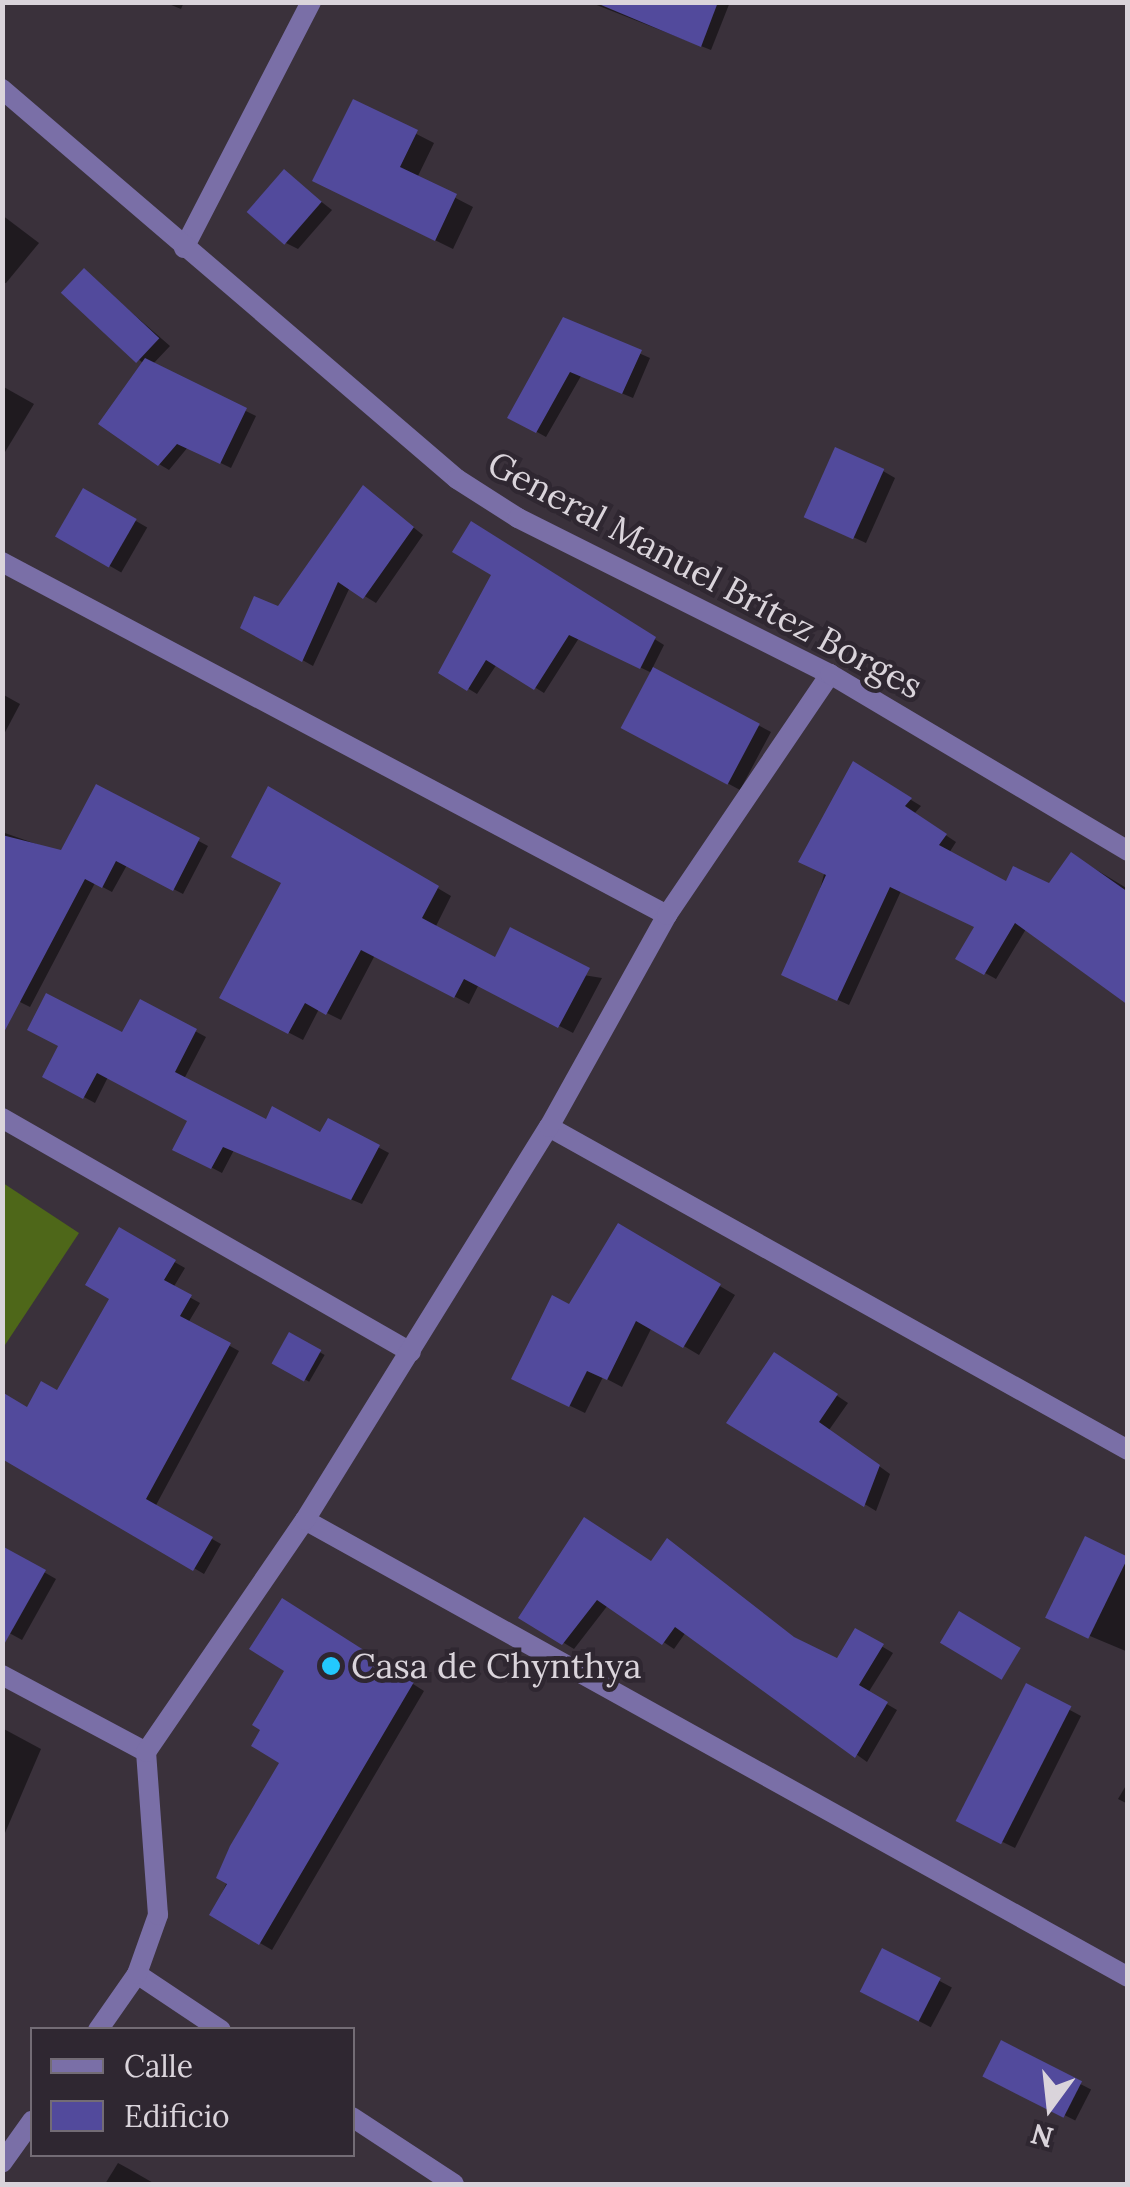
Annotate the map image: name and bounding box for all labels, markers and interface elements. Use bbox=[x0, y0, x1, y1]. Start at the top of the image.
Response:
street label: General Manuel Brítez Borges bbox=[481, 442, 929, 708]
place label: Casa de Chynthya bbox=[351, 1645, 641, 1687]
marker: Casa de Chynthya bbox=[320, 1655, 342, 1677]
legend bbox=[30, 2027, 355, 2157]
text: Calle bbox=[124, 2047, 193, 2085]
north arrow bbox=[1000, 2057, 1100, 2157]
text: Edificio bbox=[124, 2097, 230, 2135]
text: N bbox=[1027, 2116, 1057, 2156]

